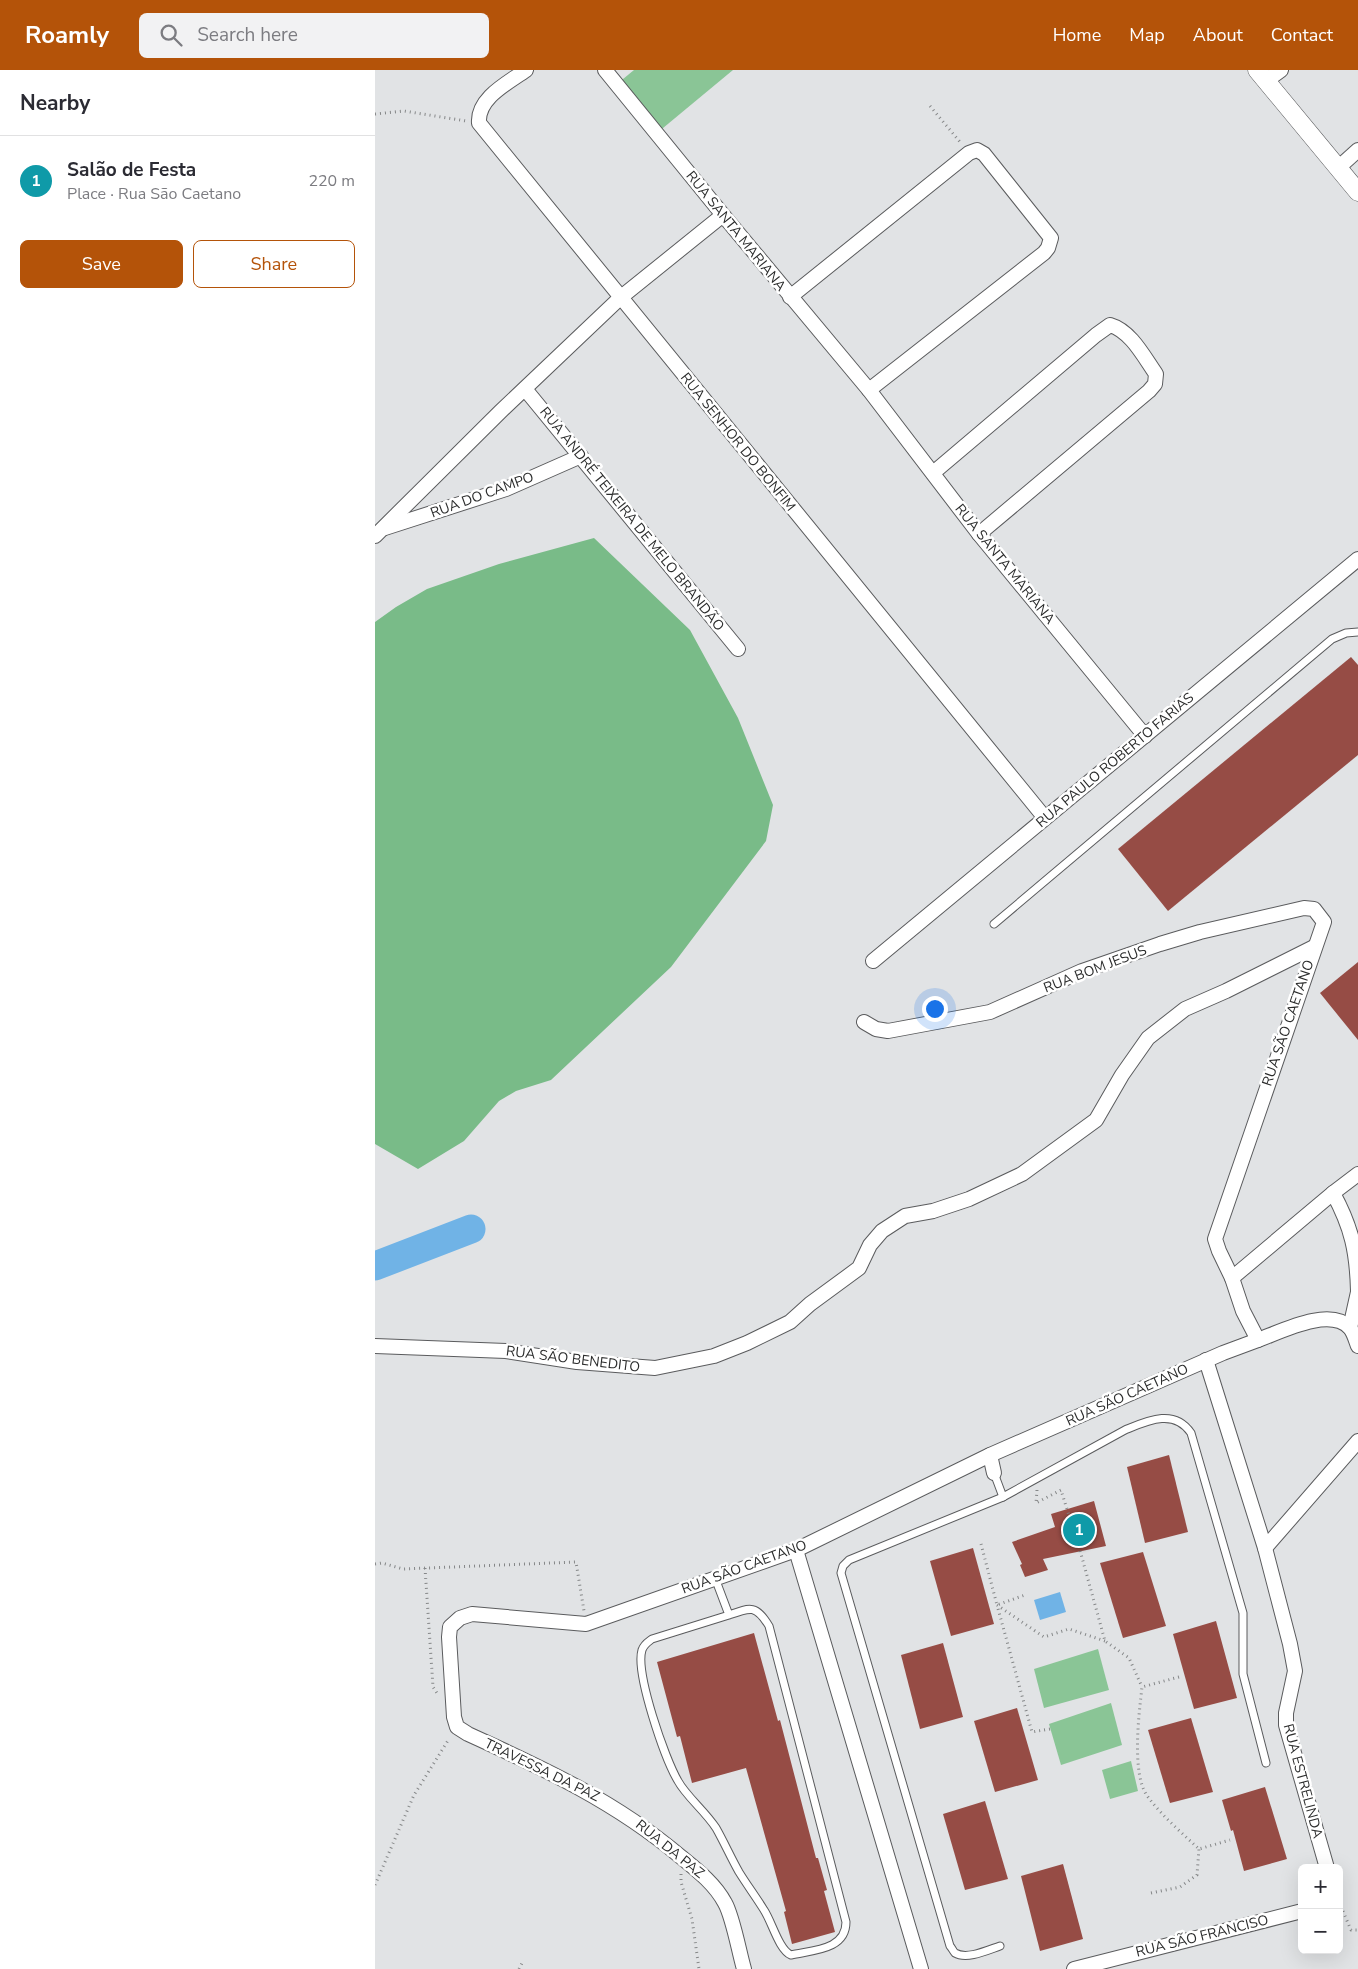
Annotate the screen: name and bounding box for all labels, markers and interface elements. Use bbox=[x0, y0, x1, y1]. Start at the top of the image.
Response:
search box bbox=[139, 13, 489, 58]
text: Roamly bbox=[25, 19, 109, 51]
icon: search bbox=[157, 21, 185, 49]
text: Search here bbox=[197, 22, 298, 48]
text: Home bbox=[1053, 23, 1101, 47]
text: Map bbox=[1129, 23, 1165, 47]
text: About bbox=[1193, 23, 1243, 47]
text: Contact bbox=[1271, 23, 1333, 47]
text: Nearby bbox=[20, 89, 90, 117]
text: Salão de Festa bbox=[67, 157, 196, 183]
street label: RUA SANTA MARIANA bbox=[682, 167, 790, 295]
text: 1 bbox=[31, 170, 41, 192]
text: 220 m bbox=[308, 170, 355, 192]
text: Place · Rua São Caetano bbox=[67, 183, 241, 205]
button: Save bbox=[20, 240, 183, 288]
button: Share bbox=[193, 240, 355, 288]
street label: RUA SENHOR DO BONFIM bbox=[676, 369, 800, 515]
street label: RUA ANDRÉ TEIXEIRA DE MELO BRANDÃO bbox=[535, 403, 729, 635]
street label: RUA DO CAMPO bbox=[428, 467, 536, 523]
street label: RUA SANTA MARIANA bbox=[951, 500, 1059, 628]
street label: RUA PAULO ROBERTO FARIAS bbox=[1032, 688, 1198, 832]
street label: RUA BOM JESUS bbox=[1041, 940, 1150, 997]
street label: RUA SÃO CAETANO bbox=[1257, 957, 1319, 1089]
your location bbox=[922, 996, 948, 1022]
street label: RUA SÃO BENEDITO bbox=[505, 1341, 641, 1377]
street label: RUA SÃO CAETANO bbox=[1063, 1359, 1191, 1431]
pin: 1 bbox=[1063, 1511, 1095, 1549]
street label: RUA SÃO CAETANO bbox=[679, 1535, 809, 1599]
street label: RUA ESTRELINDA bbox=[1279, 1722, 1327, 1840]
street label: TRAVESSA DA PAZ bbox=[481, 1734, 603, 1806]
street label: RUA DA PAZ bbox=[632, 1815, 708, 1883]
map controls bbox=[1298, 1864, 1343, 1954]
button: + bbox=[1298, 1864, 1343, 1909]
button: − bbox=[1298, 1909, 1343, 1954]
street label: RUA SÃO FRANCISO bbox=[1134, 1910, 1270, 1962]

